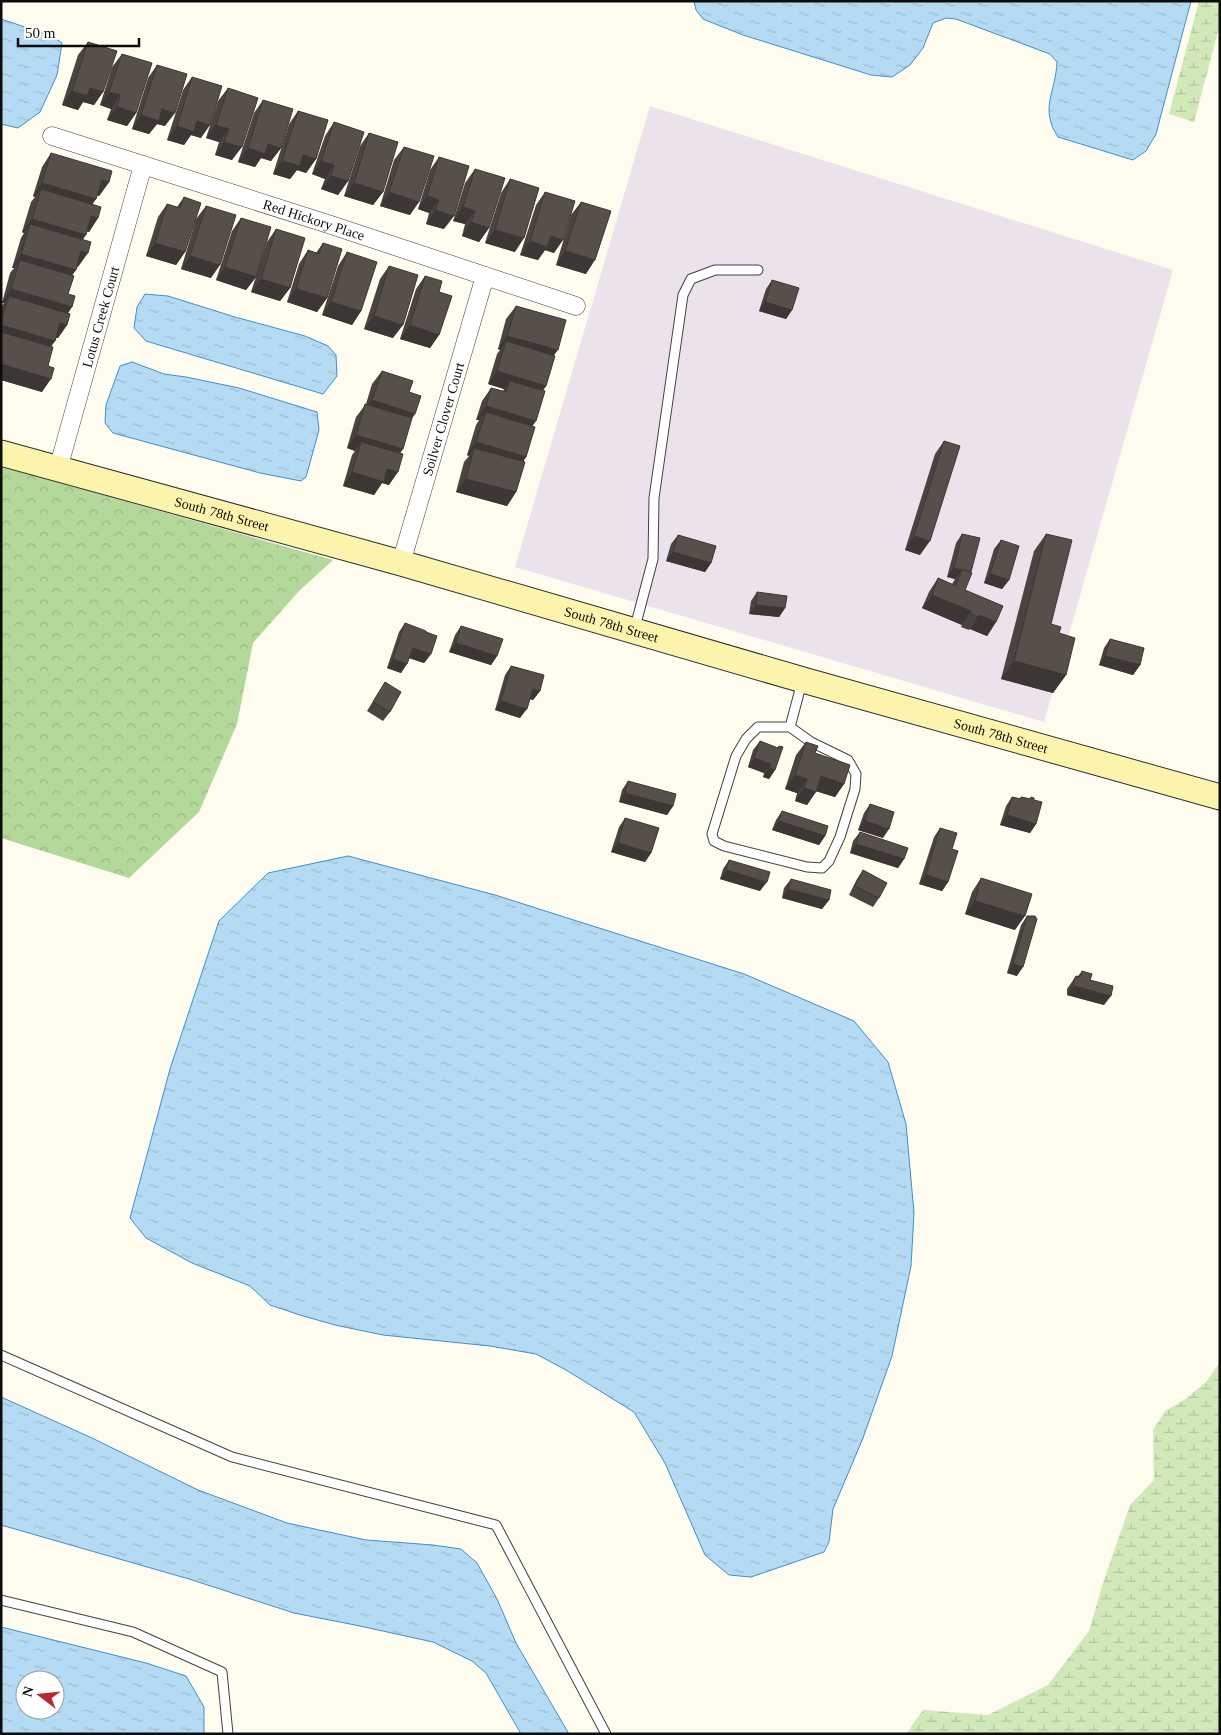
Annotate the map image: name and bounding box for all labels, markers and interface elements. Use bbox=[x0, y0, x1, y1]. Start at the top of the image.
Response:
scale bar bbox=[18, 15, 139, 47]
text: 50 m bbox=[25, 25, 56, 41]
street label: Red Hickory Place bbox=[261, 196, 367, 243]
street label: Lotus Creek Court bbox=[79, 265, 122, 369]
street label: Soilver Clover Court bbox=[419, 360, 467, 478]
street label: South 78th Street bbox=[173, 494, 271, 534]
street label: South 78th Street bbox=[563, 603, 660, 645]
street label: South 78th Street bbox=[952, 715, 1050, 756]
north arrow bbox=[15, 1670, 65, 1720]
text: N bbox=[19, 1685, 37, 1698]

